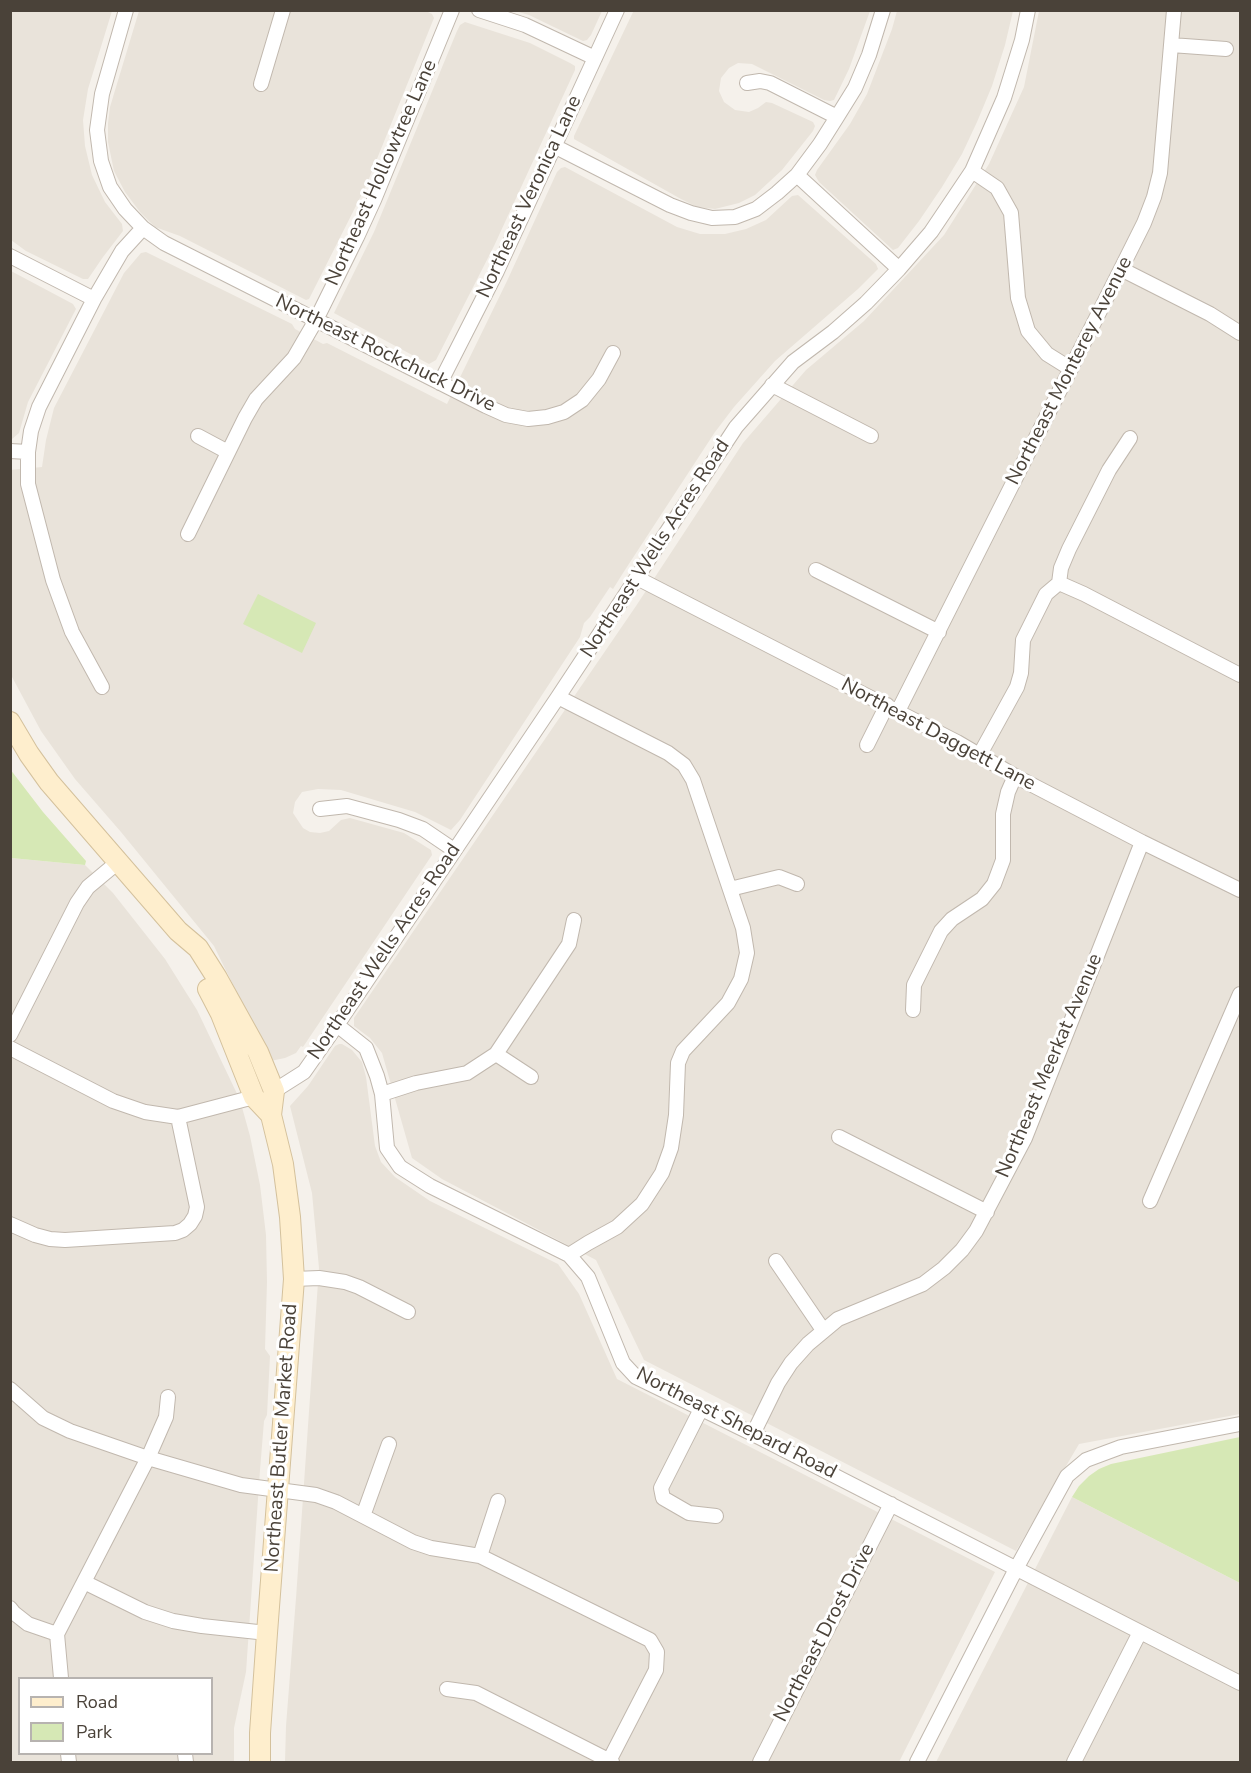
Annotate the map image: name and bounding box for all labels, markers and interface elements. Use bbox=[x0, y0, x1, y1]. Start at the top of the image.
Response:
street label: Northeast Hollowtree Lane bbox=[321, 56, 443, 290]
street label: Northeast Veronica Lane bbox=[473, 92, 587, 302]
street label: Northeast Monterey Avenue bbox=[1002, 253, 1138, 489]
street label: Northeast Rockchuck Drive bbox=[271, 290, 499, 418]
street label: Northeast Wells Acres Road bbox=[576, 435, 736, 663]
street label: Northeast Daggett Lane bbox=[837, 674, 1039, 796]
street label: Northeast Wells Acres Road bbox=[304, 839, 466, 1065]
street label: Northeast Meerkat Avenue bbox=[992, 950, 1108, 1182]
street label: Northeast Butler Market Road bbox=[261, 1303, 303, 1573]
street label: Northeast Shepard Road bbox=[632, 1363, 840, 1485]
street label: Northeast Drost Drive bbox=[770, 1540, 880, 1726]
legend bbox=[18, 1677, 213, 1755]
text: Road bbox=[76, 1690, 118, 1714]
text: Park bbox=[76, 1720, 112, 1744]

